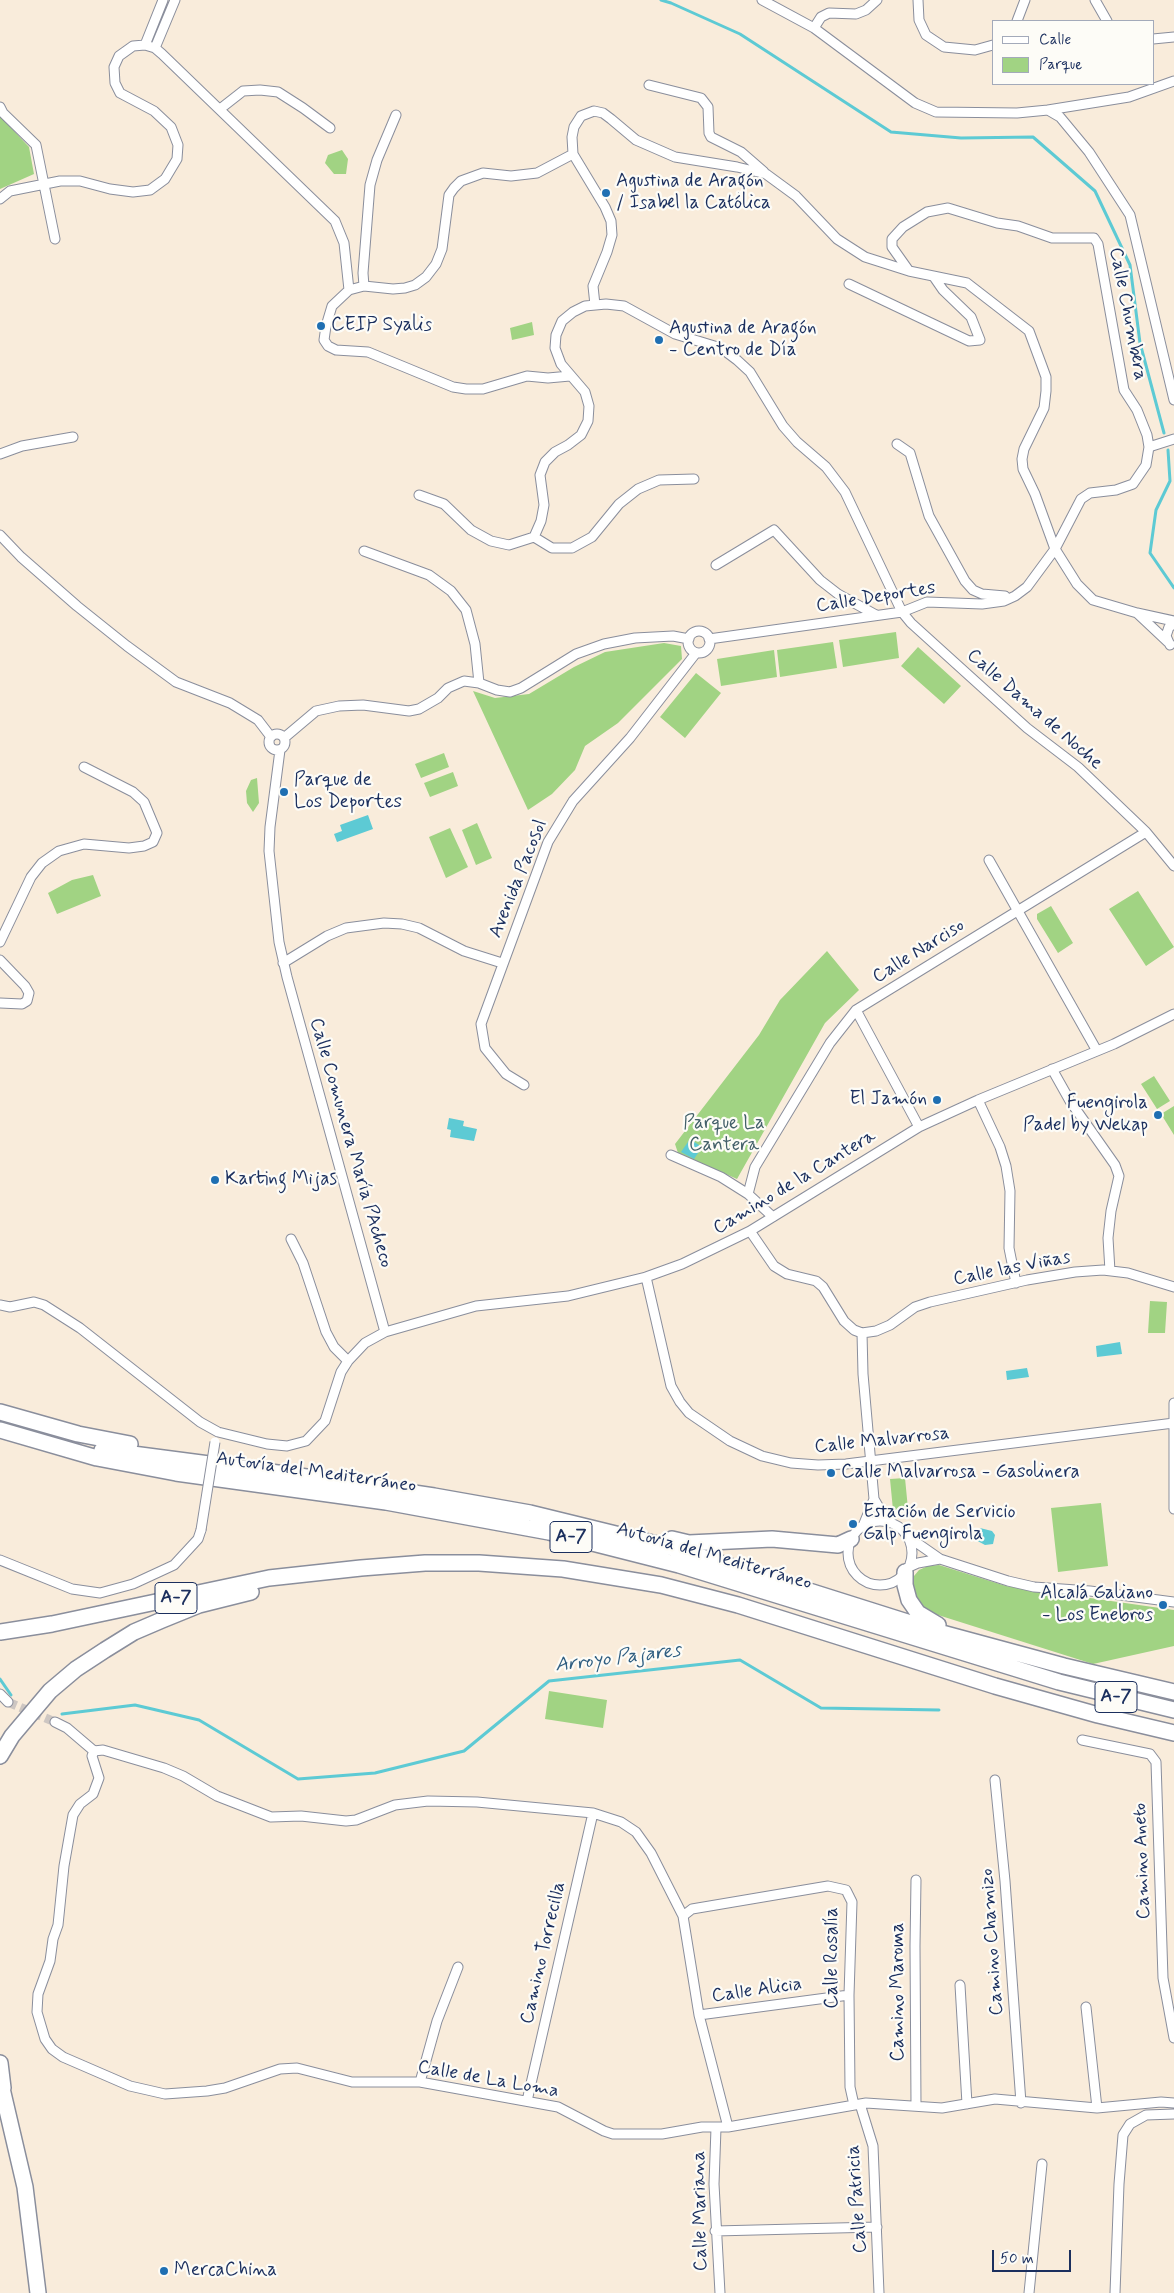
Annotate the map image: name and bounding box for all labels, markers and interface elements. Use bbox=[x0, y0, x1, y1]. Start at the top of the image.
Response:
legend bbox=[992, 20, 1154, 85]
text: Calle bbox=[1039, 30, 1071, 50]
text: Parque bbox=[1039, 55, 1082, 75]
place label: Agustina de Aragón / Isabel la Católica bbox=[616, 171, 771, 215]
marker: Agustina de Aragón / Isabel la Católica bbox=[600, 187, 612, 199]
street label: Calle Chumbera bbox=[1103, 246, 1151, 382]
place label: CEIP Syalis bbox=[331, 315, 432, 337]
place label: Agustina de Aragón - Centro de Día bbox=[669, 318, 817, 362]
marker: CEIP Syalis bbox=[315, 320, 327, 332]
marker: Agustina de Aragón - Centro de Día bbox=[653, 334, 665, 346]
street label: Calle Deportes bbox=[815, 577, 937, 619]
street label: Calle Dama de Noche bbox=[961, 645, 1107, 775]
place label: Parque de Los Deportes bbox=[294, 770, 402, 814]
marker: Parque de Los Deportes bbox=[278, 786, 290, 798]
street label: Avenida Pacosol bbox=[485, 817, 553, 941]
street label: Calle Narciso bbox=[869, 915, 969, 989]
street label: Calle Comunera María PAcheco bbox=[303, 1015, 397, 1271]
place label: El Jamón bbox=[849, 1089, 927, 1111]
place label: Fuengirola Padel by Wekap bbox=[1023, 1093, 1148, 1137]
marker: El Jamón bbox=[931, 1094, 943, 1106]
marker: Fuengirola Padel by Wekap bbox=[1152, 1109, 1164, 1121]
park label: Parque La Cantera bbox=[683, 1113, 765, 1157]
street label: Camino de la Cantera bbox=[710, 1125, 880, 1241]
place label: Karting Mijas bbox=[225, 1169, 337, 1191]
marker: Karting Mijas bbox=[209, 1174, 221, 1186]
street label: Calle las Viñas bbox=[951, 1246, 1073, 1292]
street label: Calle Malvarrosa bbox=[813, 1423, 951, 1459]
street label: Autovía del Mediterráneo bbox=[214, 1448, 418, 1498]
place label: Calle Malvarrosa - Gasolinera bbox=[841, 1462, 1080, 1484]
marker: Calle Malvarrosa - Gasolinera bbox=[825, 1467, 837, 1479]
place label: Estación de Servicio Galp Fuengirola bbox=[863, 1502, 1016, 1546]
street label: Autovía del Mediterráneo bbox=[614, 1518, 814, 1596]
marker: Estación de Servicio Galp Fuengirola bbox=[847, 1518, 859, 1530]
road number: A-7 bbox=[550, 1521, 592, 1552]
road number: A-7 bbox=[155, 1582, 197, 1614]
place label: Alcalá Galiano - Los Enebros bbox=[1040, 1583, 1153, 1627]
marker: Alcalá Galiano - Los Enebros bbox=[1157, 1599, 1169, 1611]
water label: Arroyo Pajares bbox=[554, 1639, 682, 1679]
road number: A-7 bbox=[1095, 1681, 1137, 1712]
street label: Camino Aneto bbox=[1130, 1802, 1156, 1920]
street label: Camino Chamizo bbox=[976, 1868, 1010, 2016]
street label: Camino Torrecilla bbox=[517, 1880, 571, 2026]
street label: Calle Rosalía bbox=[822, 1907, 844, 2009]
street label: Camino Maroma bbox=[888, 1922, 910, 2062]
street label: Calle Alicia bbox=[710, 1973, 804, 2009]
street label: Calle de La Loma bbox=[416, 2056, 560, 2104]
street label: Calle Patricia bbox=[843, 2144, 873, 2254]
street label: Calle Mariana bbox=[689, 2150, 713, 2272]
scale bar bbox=[994, 2240, 1073, 2272]
text: 50 m bbox=[1000, 2249, 1034, 2269]
place label: MercaChina bbox=[174, 2260, 277, 2282]
marker: MercaChina bbox=[158, 2265, 170, 2277]

